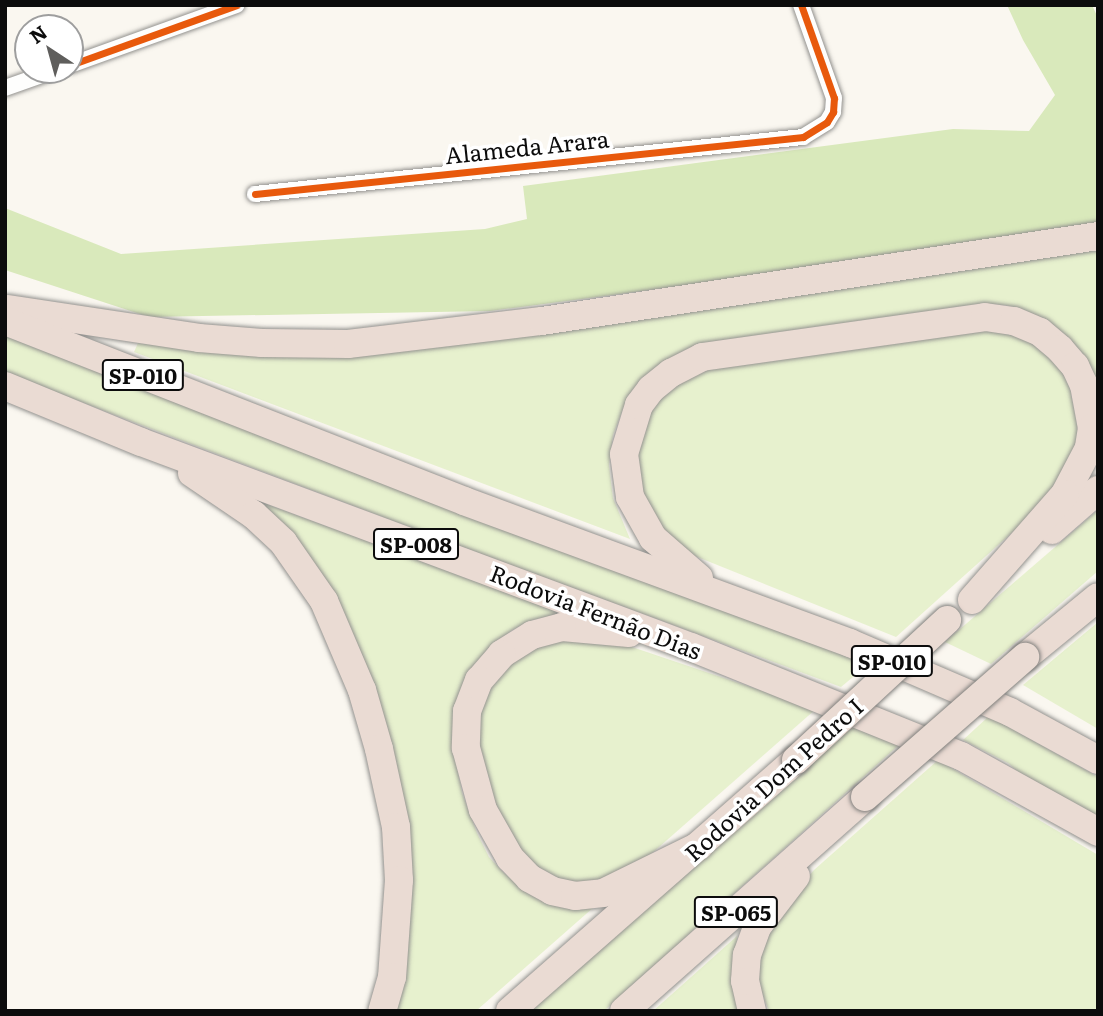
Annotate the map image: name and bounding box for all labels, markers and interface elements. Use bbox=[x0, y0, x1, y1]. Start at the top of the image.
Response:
north arrow bbox=[14, 14, 84, 84]
text: N bbox=[23, 18, 53, 50]
street label: Alameda Arara bbox=[444, 124, 610, 168]
road number: SP-010 bbox=[101, 358, 185, 392]
road number: SP-008 bbox=[372, 526, 460, 562]
street label: Rodovia Fernão Dias bbox=[487, 558, 705, 664]
road number: SP-010 bbox=[850, 644, 934, 678]
street label: Rodovia Dom Pedro I bbox=[678, 692, 868, 866]
road number: SP-065 bbox=[692, 894, 780, 930]

